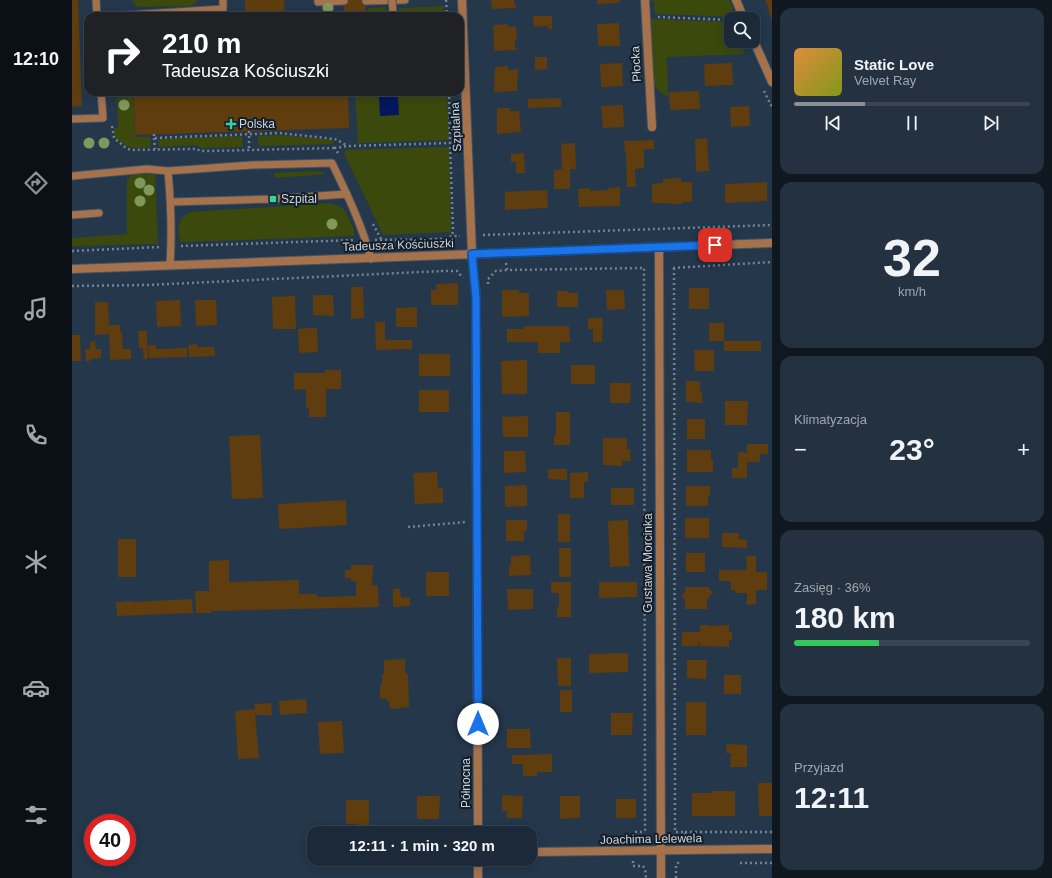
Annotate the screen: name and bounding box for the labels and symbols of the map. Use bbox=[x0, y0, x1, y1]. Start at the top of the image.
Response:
street label: Płocka bbox=[628, 45, 644, 82]
street label: Szpitalna bbox=[448, 102, 464, 152]
place label: Polska bbox=[239, 117, 275, 131]
marker: Polska bbox=[226, 119, 236, 129]
place label: Szpital bbox=[281, 192, 317, 206]
marker: Szpital bbox=[268, 194, 278, 204]
pin bbox=[698, 228, 732, 262]
street label: Tadeusza Kościuszki bbox=[342, 236, 454, 254]
street label: Gustawa Morcinka bbox=[641, 513, 655, 613]
position arrow bbox=[457, 703, 499, 745]
street label: Północna bbox=[459, 758, 473, 808]
speed limit sign: 40 bbox=[84, 814, 136, 866]
street label: Joachima Lelewela bbox=[600, 831, 702, 847]

